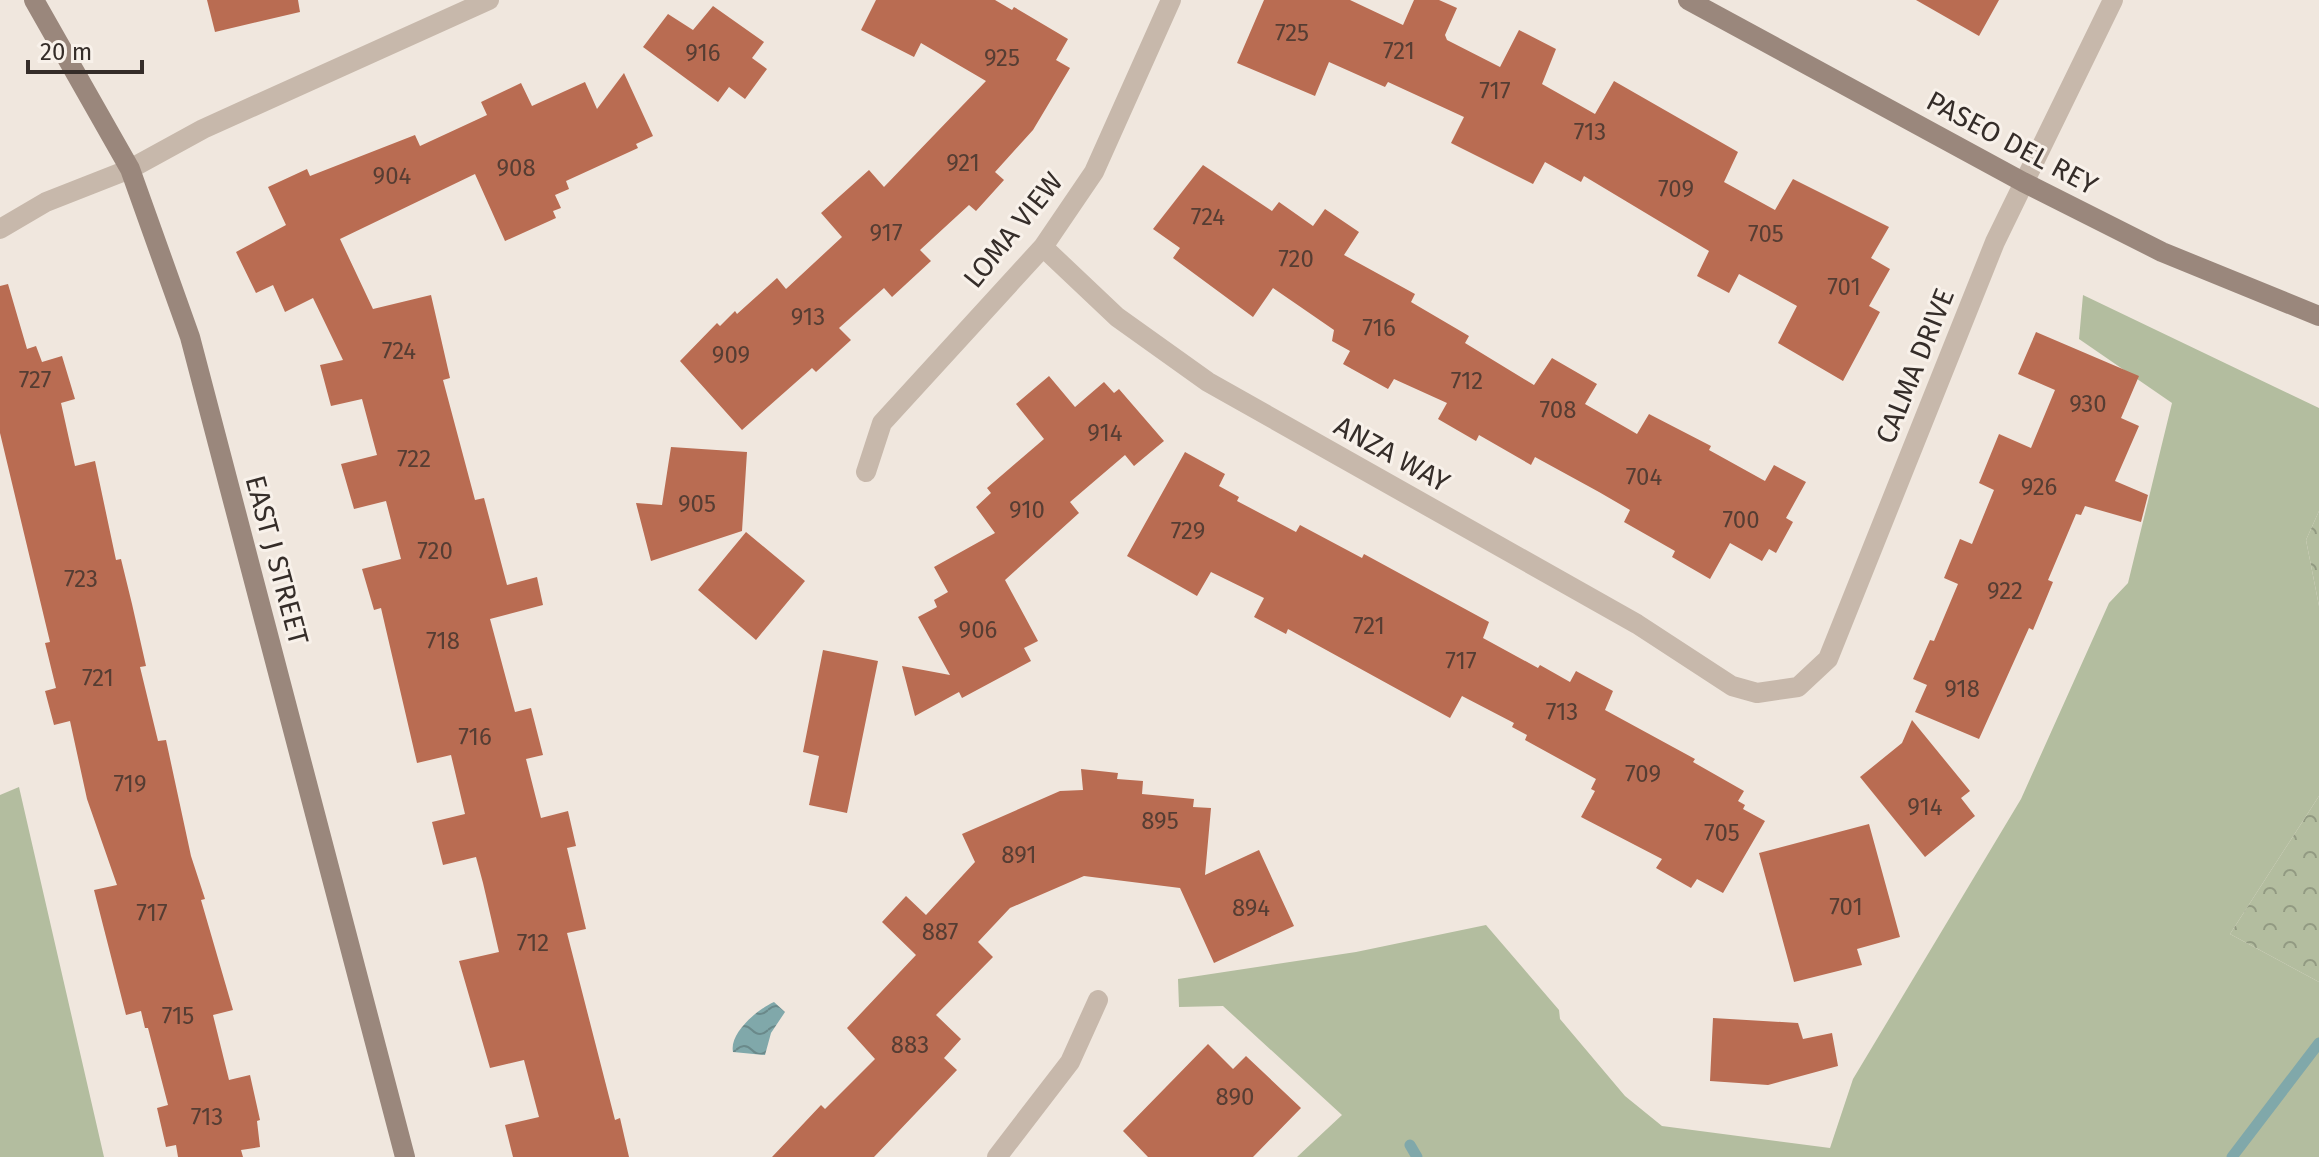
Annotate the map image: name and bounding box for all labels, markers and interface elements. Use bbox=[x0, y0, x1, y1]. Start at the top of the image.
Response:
house number: 725 bbox=[1275, 19, 1309, 47]
scale bar bbox=[28, 24, 142, 74]
house number: 721 bbox=[1383, 37, 1415, 65]
text: 20 m bbox=[40, 38, 92, 66]
house number: 916 bbox=[685, 39, 721, 67]
house number: 925 bbox=[984, 44, 1020, 72]
house number: 717 bbox=[1479, 77, 1511, 105]
street label: PASEO DEL REY bbox=[1921, 84, 2104, 202]
house number: 713 bbox=[1574, 118, 1606, 146]
house number: 921 bbox=[946, 149, 980, 177]
house number: 908 bbox=[496, 154, 536, 182]
house number: 904 bbox=[373, 162, 412, 190]
street label: LOMA VIEW bbox=[956, 166, 1070, 294]
house number: 709 bbox=[1658, 175, 1694, 203]
house number: 724 bbox=[1191, 203, 1225, 231]
house number: 917 bbox=[869, 219, 903, 247]
house number: 705 bbox=[1748, 220, 1784, 248]
house number: 720 bbox=[1278, 245, 1314, 273]
house number: 701 bbox=[1827, 273, 1861, 301]
street label: CALMA DRIVE bbox=[1869, 284, 1961, 448]
house number: 913 bbox=[791, 303, 825, 331]
house number: 716 bbox=[1362, 314, 1396, 342]
house number: 724 bbox=[382, 337, 416, 365]
house number: 909 bbox=[712, 341, 750, 369]
house number: 727 bbox=[19, 366, 51, 394]
house number: 712 bbox=[1451, 367, 1483, 395]
house number: 930 bbox=[2069, 390, 2107, 418]
house number: 708 bbox=[1540, 396, 1576, 424]
street label: ANZA WAY bbox=[1329, 409, 1456, 499]
house number: 914 bbox=[1087, 419, 1123, 447]
house number: 722 bbox=[397, 445, 431, 473]
house number: 704 bbox=[1626, 463, 1662, 491]
street label: EAST J STREET bbox=[239, 472, 316, 649]
house number: 926 bbox=[2021, 473, 2057, 501]
house number: 905 bbox=[678, 490, 716, 518]
house number: 910 bbox=[1009, 496, 1045, 524]
house number: 700 bbox=[1722, 506, 1760, 534]
house number: 729 bbox=[1171, 517, 1205, 545]
house number: 720 bbox=[417, 537, 453, 565]
house number: 723 bbox=[64, 565, 98, 593]
house number: 922 bbox=[1987, 577, 2023, 605]
house number: 721 bbox=[1353, 612, 1385, 640]
house number: 906 bbox=[959, 616, 997, 644]
house number: 718 bbox=[426, 627, 460, 655]
house number: 717 bbox=[1445, 647, 1477, 675]
house number: 721 bbox=[82, 664, 114, 692]
house number: 918 bbox=[1944, 675, 1980, 703]
house number: 713 bbox=[1546, 698, 1578, 726]
house number: 716 bbox=[458, 723, 492, 751]
house number: 709 bbox=[1625, 760, 1661, 788]
house number: 719 bbox=[113, 770, 147, 798]
house number: 914 bbox=[1907, 793, 1943, 821]
house number: 895 bbox=[1141, 807, 1179, 835]
house number: 705 bbox=[1704, 819, 1740, 847]
house number: 891 bbox=[1001, 841, 1037, 869]
house number: 701 bbox=[1829, 893, 1863, 921]
house number: 894 bbox=[1232, 894, 1270, 922]
house number: 717 bbox=[136, 899, 168, 927]
house number: 887 bbox=[922, 918, 958, 946]
house number: 712 bbox=[517, 929, 549, 957]
house number: 715 bbox=[162, 1002, 194, 1030]
house number: 883 bbox=[891, 1031, 929, 1059]
house number: 890 bbox=[1216, 1083, 1254, 1111]
house number: 713 bbox=[191, 1103, 223, 1131]

